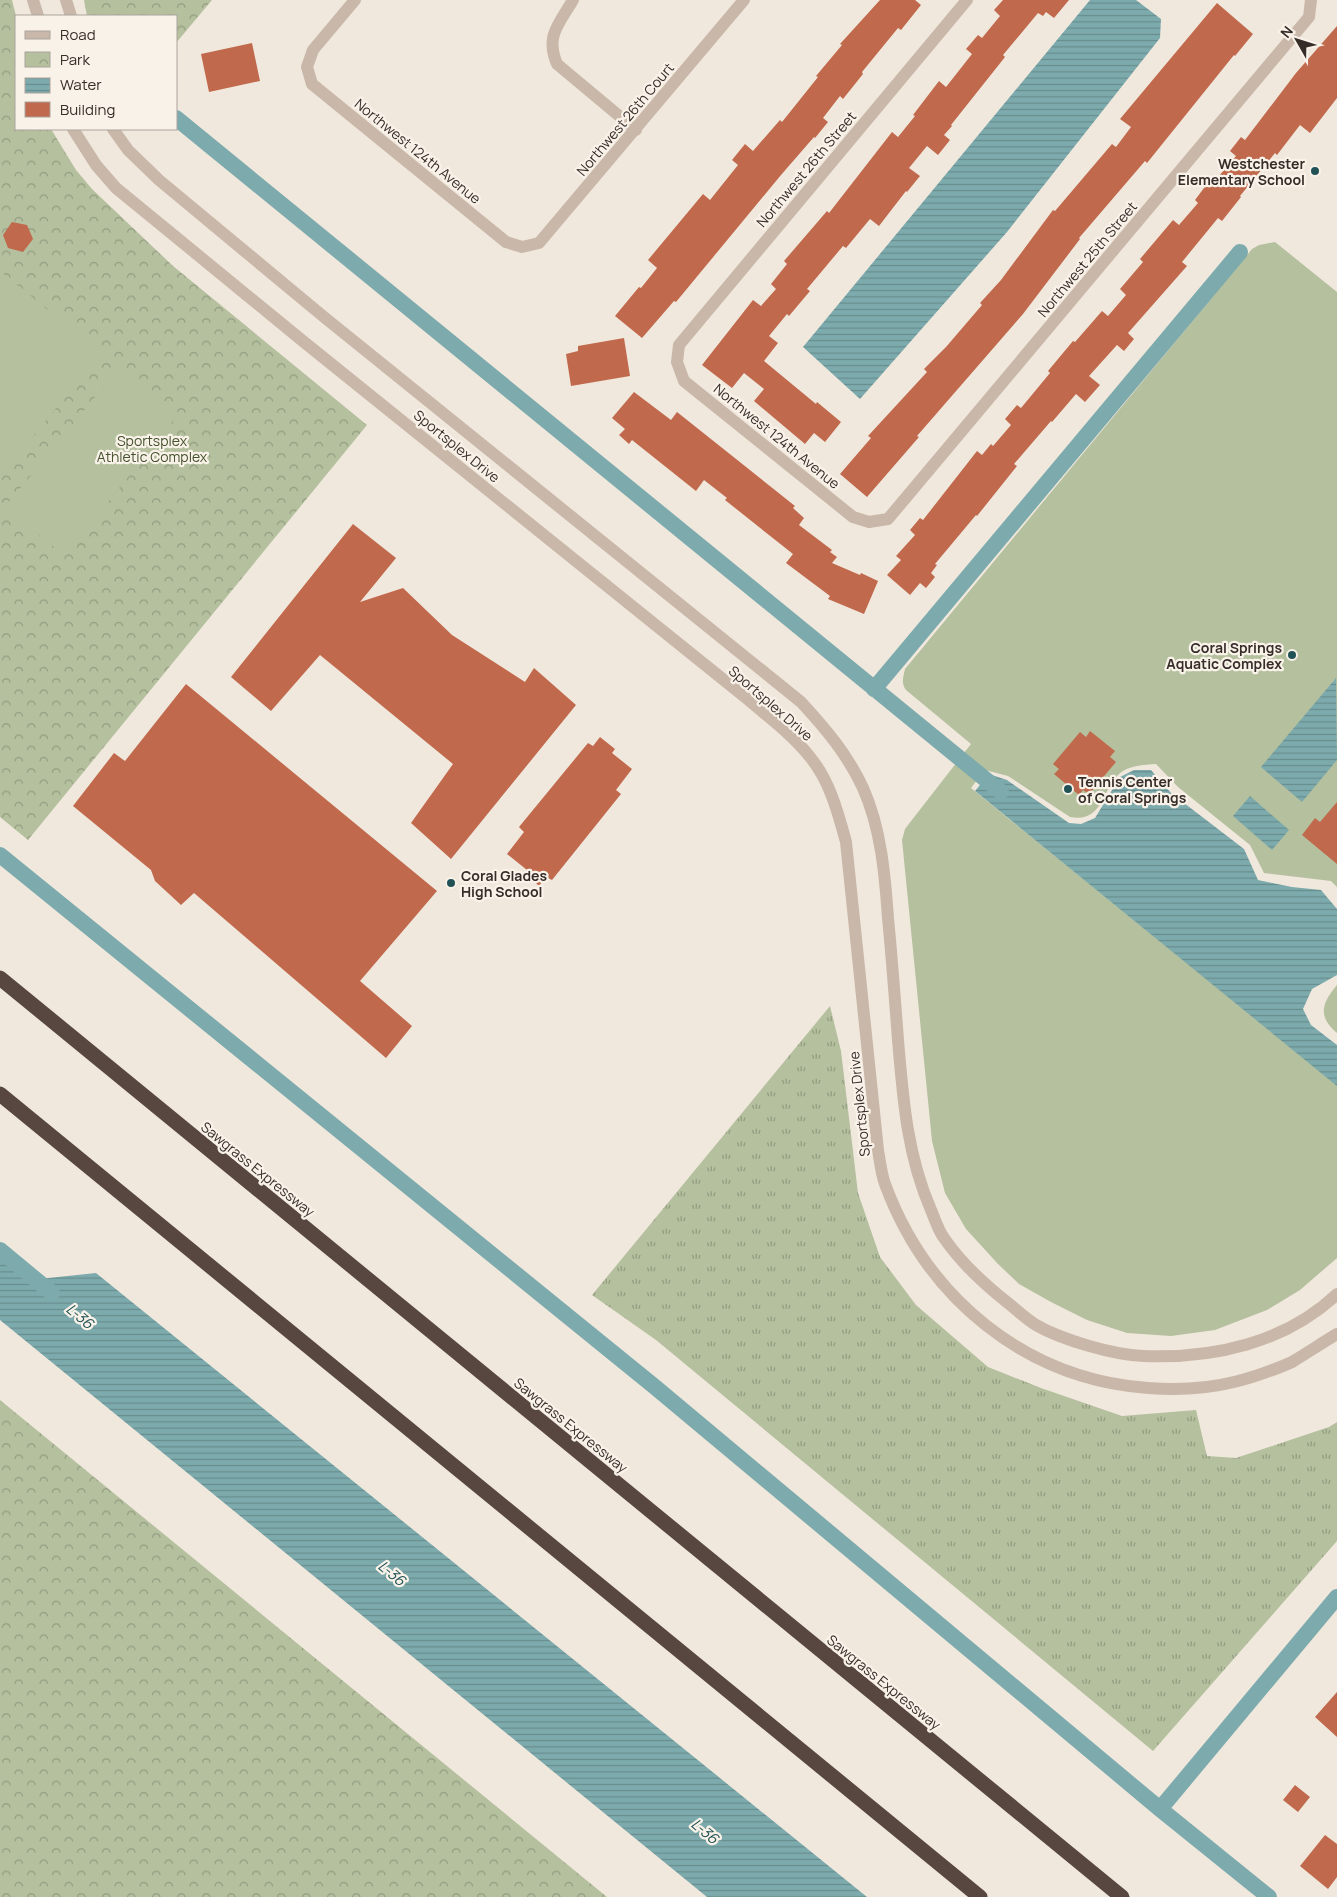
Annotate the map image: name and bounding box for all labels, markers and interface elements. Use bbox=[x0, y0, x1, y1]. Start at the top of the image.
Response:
legend bbox=[15, 15, 178, 130]
north arrow bbox=[1272, 15, 1322, 65]
text: N bbox=[1276, 22, 1297, 41]
text: Road bbox=[60, 24, 96, 45]
text: Park bbox=[60, 49, 90, 70]
street label: Northwest 26th Court bbox=[572, 58, 678, 179]
text: Water bbox=[60, 74, 102, 95]
street label: Northwest 124th Avenue bbox=[351, 94, 485, 208]
text: Building bbox=[60, 99, 115, 120]
street label: Northwest 26th Street bbox=[752, 107, 860, 231]
place label: Westchester Elementary School bbox=[1178, 154, 1305, 189]
marker: Westchester Elementary School bbox=[1309, 165, 1321, 177]
street label: Northwest 25th Street bbox=[1033, 197, 1141, 321]
street label: Northwest 124th Avenue bbox=[710, 379, 844, 493]
street label: Sportsplex Drive bbox=[410, 405, 504, 487]
park label: Sportsplex Athletic Complex bbox=[97, 431, 208, 466]
place label: Coral Springs Aquatic Complex bbox=[1166, 638, 1282, 673]
marker: Coral Springs Aquatic Complex bbox=[1286, 649, 1298, 661]
street label: Sportsplex Drive bbox=[725, 661, 817, 745]
place label: Tennis Center of Coral Springs bbox=[1078, 772, 1187, 807]
marker: Tennis Center of Coral Springs bbox=[1062, 783, 1074, 795]
place label: Coral Glades High School bbox=[461, 866, 547, 901]
marker: Coral Glades High School bbox=[445, 877, 457, 889]
street label: Sportsplex Drive bbox=[844, 1051, 874, 1157]
street label: Sawgrass Expressway bbox=[197, 1117, 319, 1221]
water label: L-36 bbox=[62, 1298, 99, 1335]
street label: Sawgrass Expressway bbox=[510, 1373, 632, 1477]
water label: L-36 bbox=[374, 1555, 411, 1592]
street label: Sawgrass Expressway bbox=[823, 1630, 945, 1734]
water label: L-36 bbox=[687, 1813, 724, 1850]

